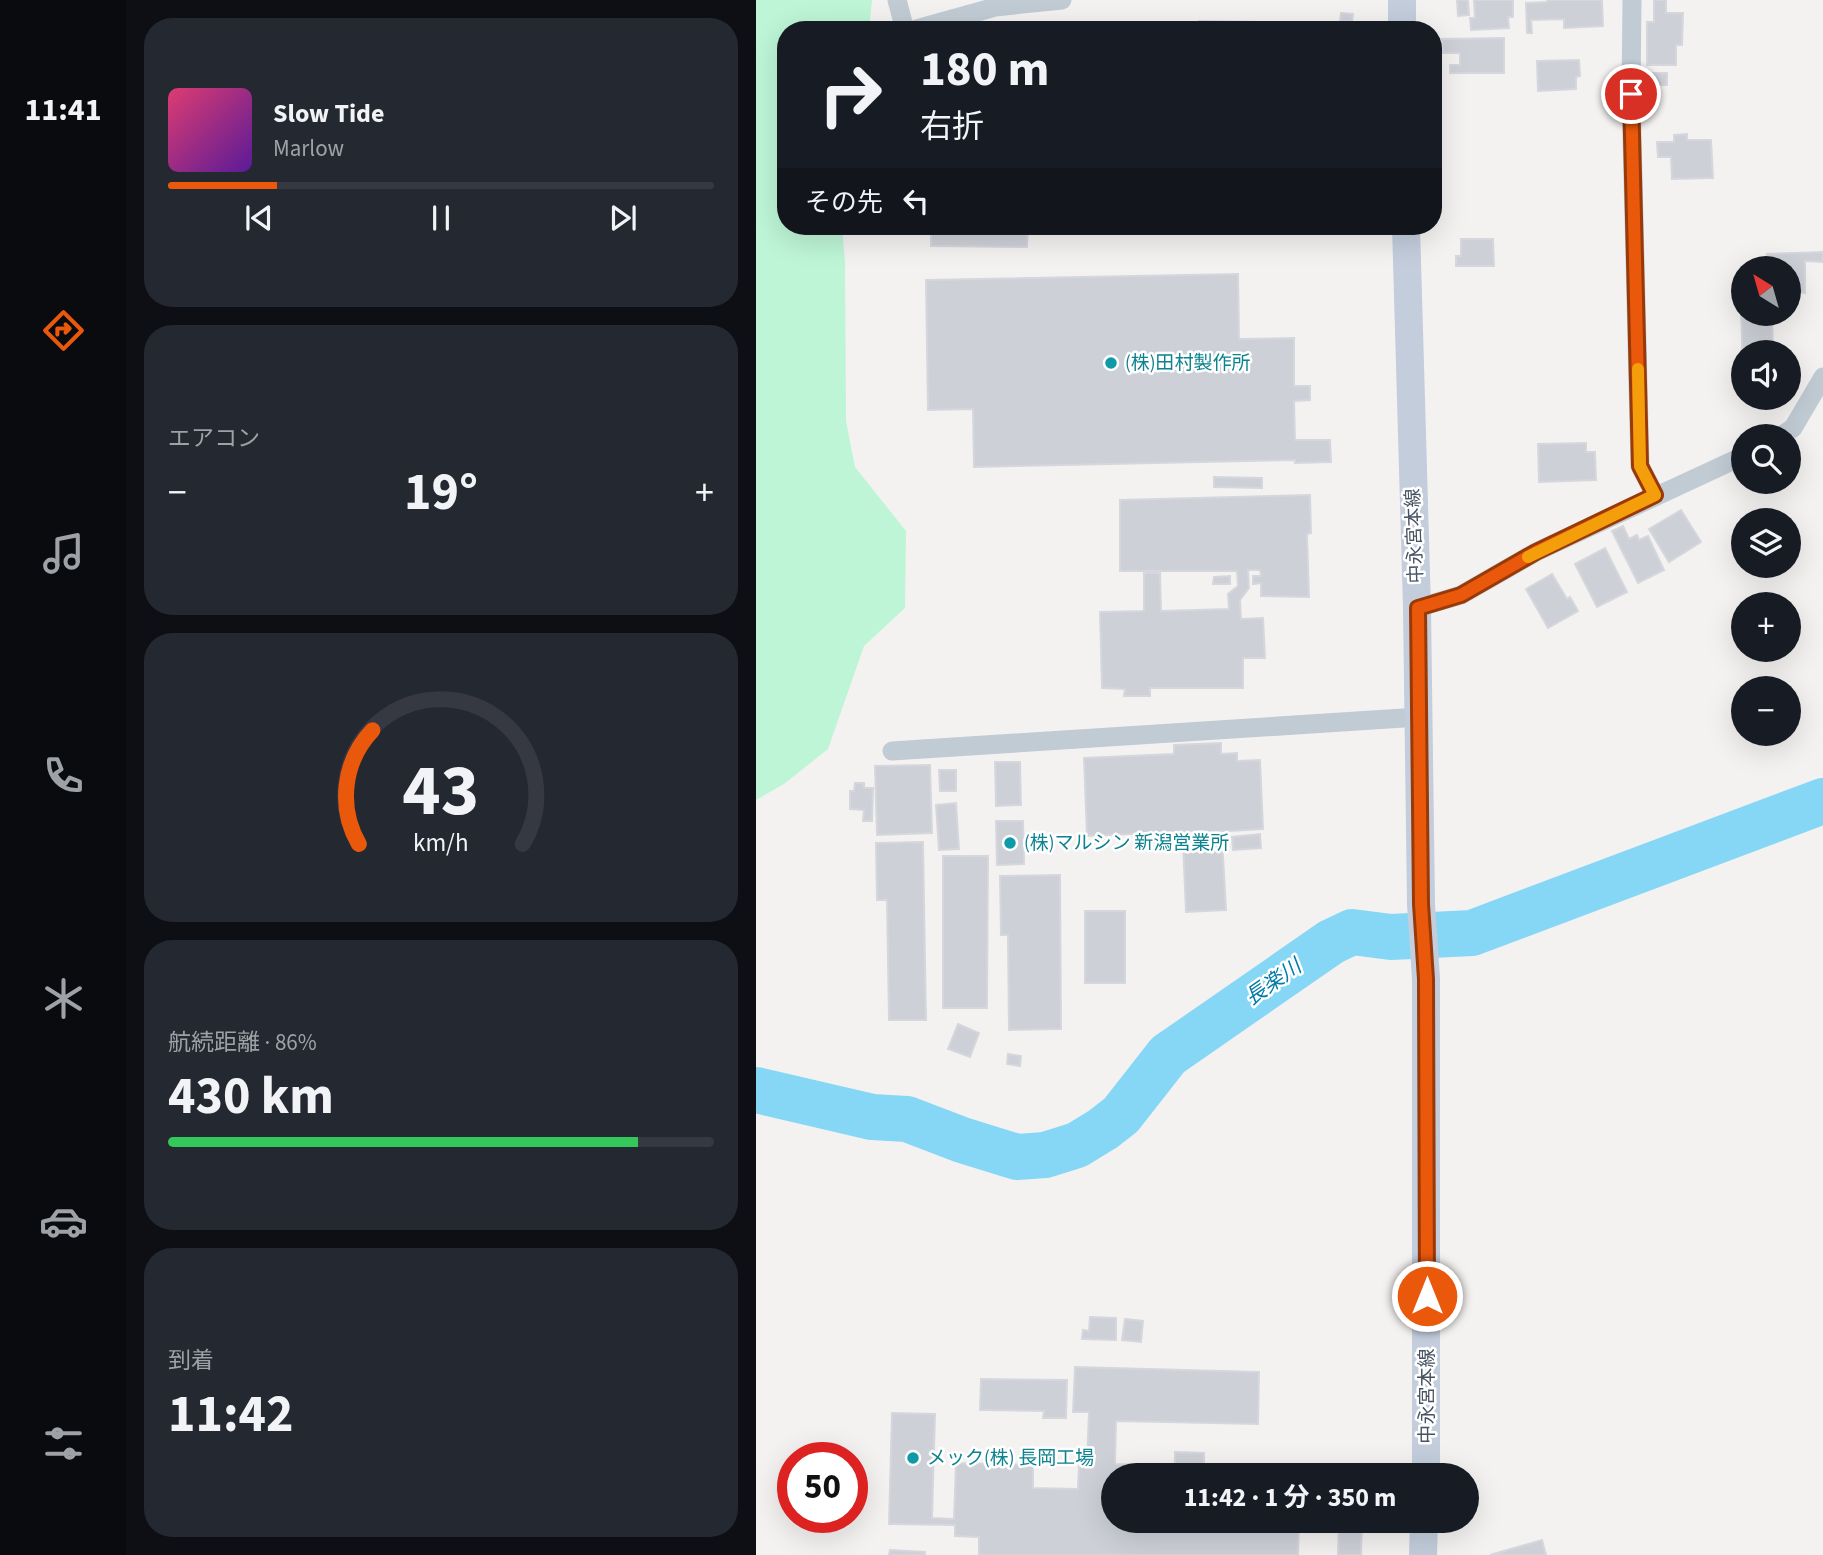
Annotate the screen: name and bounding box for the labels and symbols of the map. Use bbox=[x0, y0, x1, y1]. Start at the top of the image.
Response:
pin bbox=[1601, 64, 1661, 124]
north arrow bbox=[1731, 256, 1801, 326]
place label: (株)田村製作所 bbox=[1125, 350, 1251, 377]
marker: (株)田村製作所 bbox=[1103, 355, 1119, 371]
street label: 中永宮本線 bbox=[1400, 488, 1430, 584]
place label: (株)マルシン 新潟営業所 bbox=[1024, 830, 1229, 857]
marker: (株)マルシン 新潟営業所 bbox=[1002, 835, 1018, 851]
water label: 長楽川 bbox=[1239, 950, 1309, 1012]
position arrow bbox=[1390, 1259, 1464, 1333]
street label: 中永宮本線 bbox=[1414, 1348, 1441, 1444]
speed limit sign: 50 bbox=[777, 1442, 868, 1533]
place label: メック(株) 長岡工場 bbox=[927, 1445, 1094, 1472]
marker: メック(株) 長岡工場 bbox=[905, 1450, 921, 1466]

